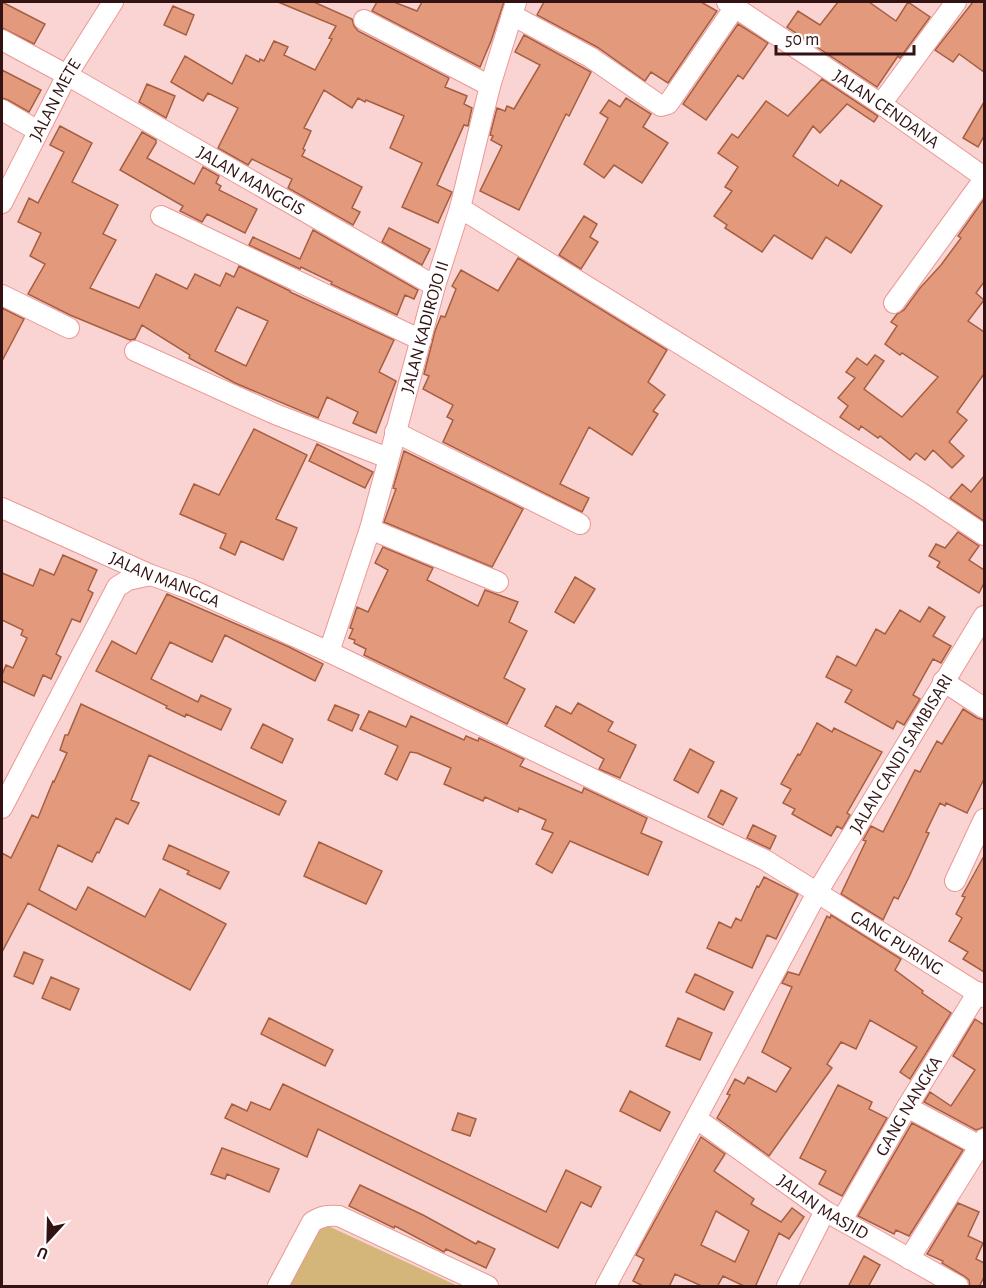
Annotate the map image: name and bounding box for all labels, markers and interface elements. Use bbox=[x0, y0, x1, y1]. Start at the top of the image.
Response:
scale bar bbox=[776, 18, 914, 56]
text: 50 m bbox=[785, 31, 819, 49]
street label: JALAN METE bbox=[27, 56, 85, 144]
street label: JALAN CENDANA bbox=[830, 67, 943, 153]
street label: JALAN MANGGIS bbox=[194, 144, 307, 219]
street label: JALAN KADIROJO II bbox=[399, 259, 452, 395]
street label: JALAN MANGGA bbox=[107, 550, 223, 612]
street label: JALAN CANDI SAMBISARI bbox=[847, 671, 957, 837]
street label: GANG PURING bbox=[847, 908, 946, 979]
street label: GANG NANGKA bbox=[873, 1053, 946, 1159]
street label: JALAN MASJID bbox=[774, 1172, 871, 1244]
north arrow bbox=[18, 1210, 78, 1270]
text: U bbox=[35, 1244, 50, 1262]

